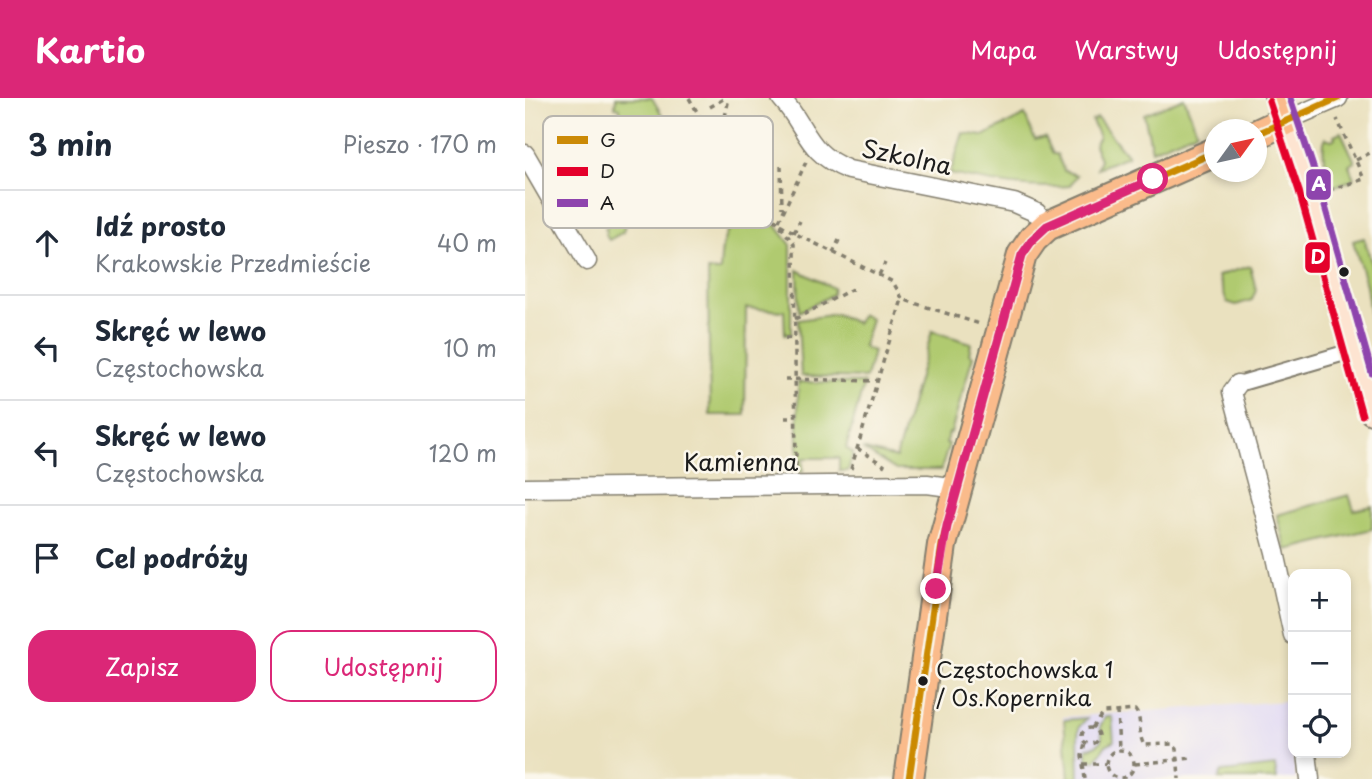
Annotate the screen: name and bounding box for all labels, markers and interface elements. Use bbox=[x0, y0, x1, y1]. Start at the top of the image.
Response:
text: Kartio bbox=[35, 24, 145, 74]
text: Mapa bbox=[970, 31, 1036, 67]
text: Warstwy bbox=[1074, 31, 1179, 67]
text: Udostępnij bbox=[1217, 31, 1337, 67]
legend bbox=[543, 116, 773, 228]
north arrow bbox=[1204, 119, 1267, 182]
text: 3 min bbox=[28, 121, 113, 166]
text: G bbox=[600, 125, 616, 153]
text: Pieszo · 170 m bbox=[343, 126, 497, 161]
street label: Szkolna bbox=[859, 129, 956, 183]
text: D bbox=[600, 156, 615, 184]
route start bbox=[1137, 163, 1168, 194]
line badge: A bbox=[1305, 168, 1332, 201]
text: A bbox=[1312, 169, 1327, 197]
text: A bbox=[600, 188, 615, 216]
text: Idź prosto bbox=[95, 206, 226, 245]
icon: ahead bbox=[28, 224, 66, 262]
text: 40 m bbox=[437, 225, 497, 260]
line badge: D bbox=[1304, 241, 1331, 274]
text: D bbox=[1310, 242, 1326, 270]
text: Krakowskie Przedmieście bbox=[95, 245, 371, 280]
unlabelled marker bbox=[1337, 265, 1351, 279]
text: Skręć w lewo bbox=[95, 311, 266, 350]
icon: left bbox=[28, 329, 66, 367]
text: 10 m bbox=[443, 330, 497, 365]
text: Częstochowska bbox=[95, 350, 264, 385]
text: Skręć w lewo bbox=[95, 416, 266, 455]
icon: left bbox=[28, 434, 66, 472]
text: 120 m bbox=[429, 435, 497, 470]
street label: Kamienna bbox=[684, 443, 798, 479]
text: Częstochowska bbox=[95, 455, 264, 490]
text: Cel podróży bbox=[95, 538, 248, 577]
icon: arrive bbox=[28, 539, 66, 577]
map controls bbox=[1288, 569, 1351, 758]
button: + bbox=[1288, 569, 1351, 632]
route end bbox=[920, 573, 951, 604]
button: Zapisz bbox=[28, 630, 256, 702]
button: Udostępnij bbox=[270, 630, 497, 702]
button: − bbox=[1288, 632, 1351, 695]
place label: Częstochowska 1 / Os.Kopernika bbox=[936, 652, 1113, 713]
marker: Częstochowska 1 / Os.Kopernika bbox=[916, 674, 930, 688]
button: locate bbox=[1288, 695, 1351, 758]

